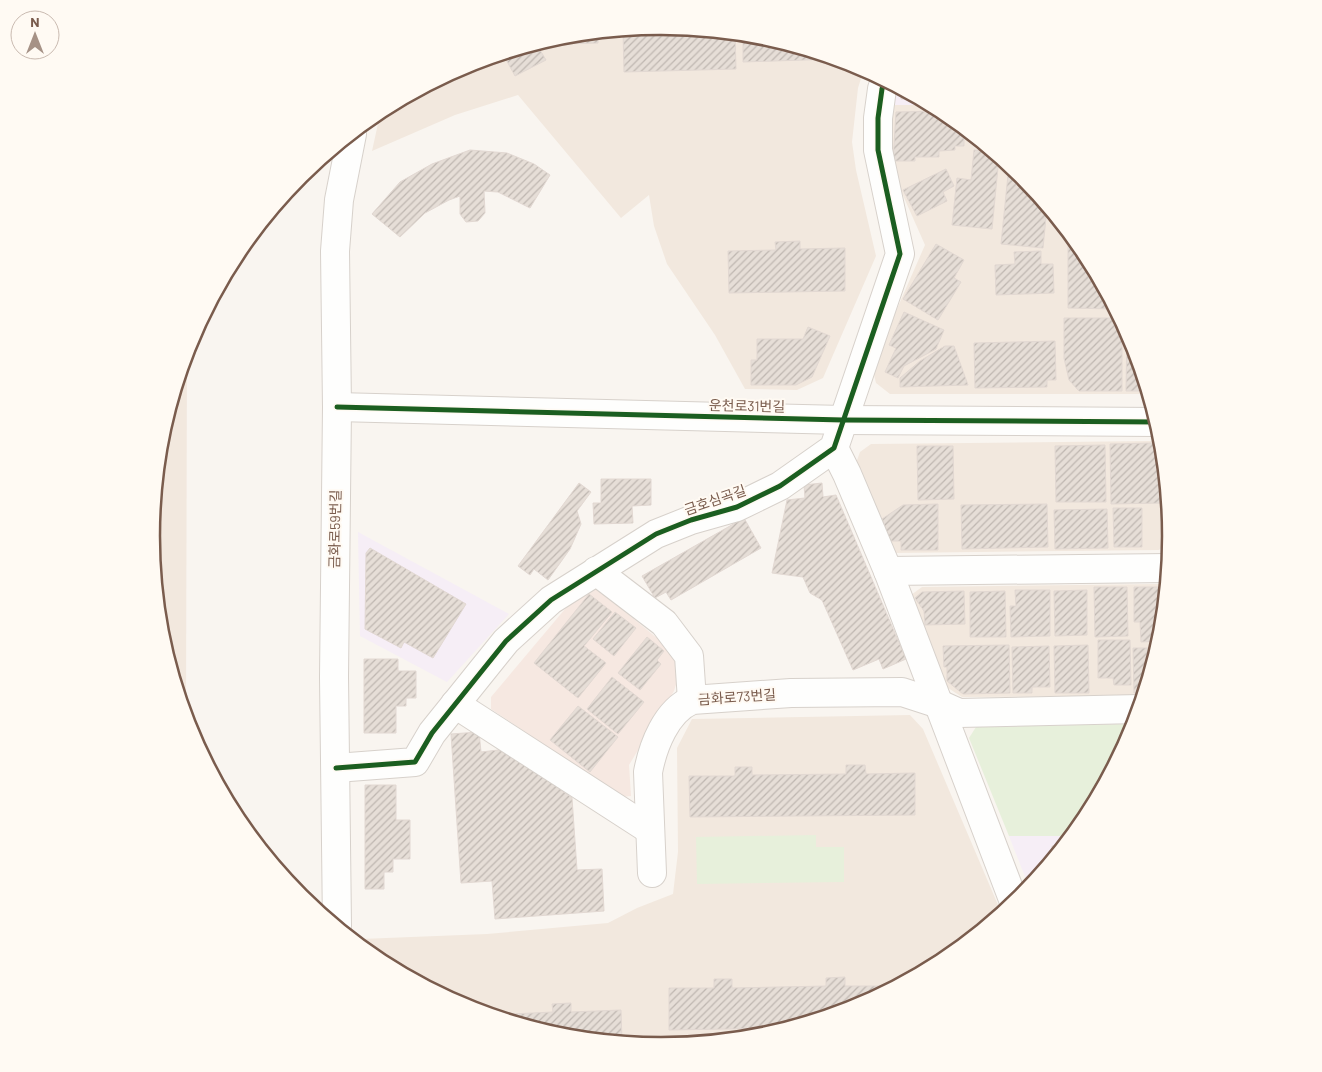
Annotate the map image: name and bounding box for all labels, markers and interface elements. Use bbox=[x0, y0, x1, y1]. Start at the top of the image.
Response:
north arrow bbox=[10, 10, 60, 60]
text: N bbox=[30, 13, 40, 30]
street label: 운천로31번길 bbox=[709, 396, 785, 415]
street label: 금호심곡길 bbox=[682, 481, 748, 518]
street label: 금화로59번길 bbox=[325, 489, 344, 569]
street label: 금화로73번길 bbox=[697, 685, 777, 708]

